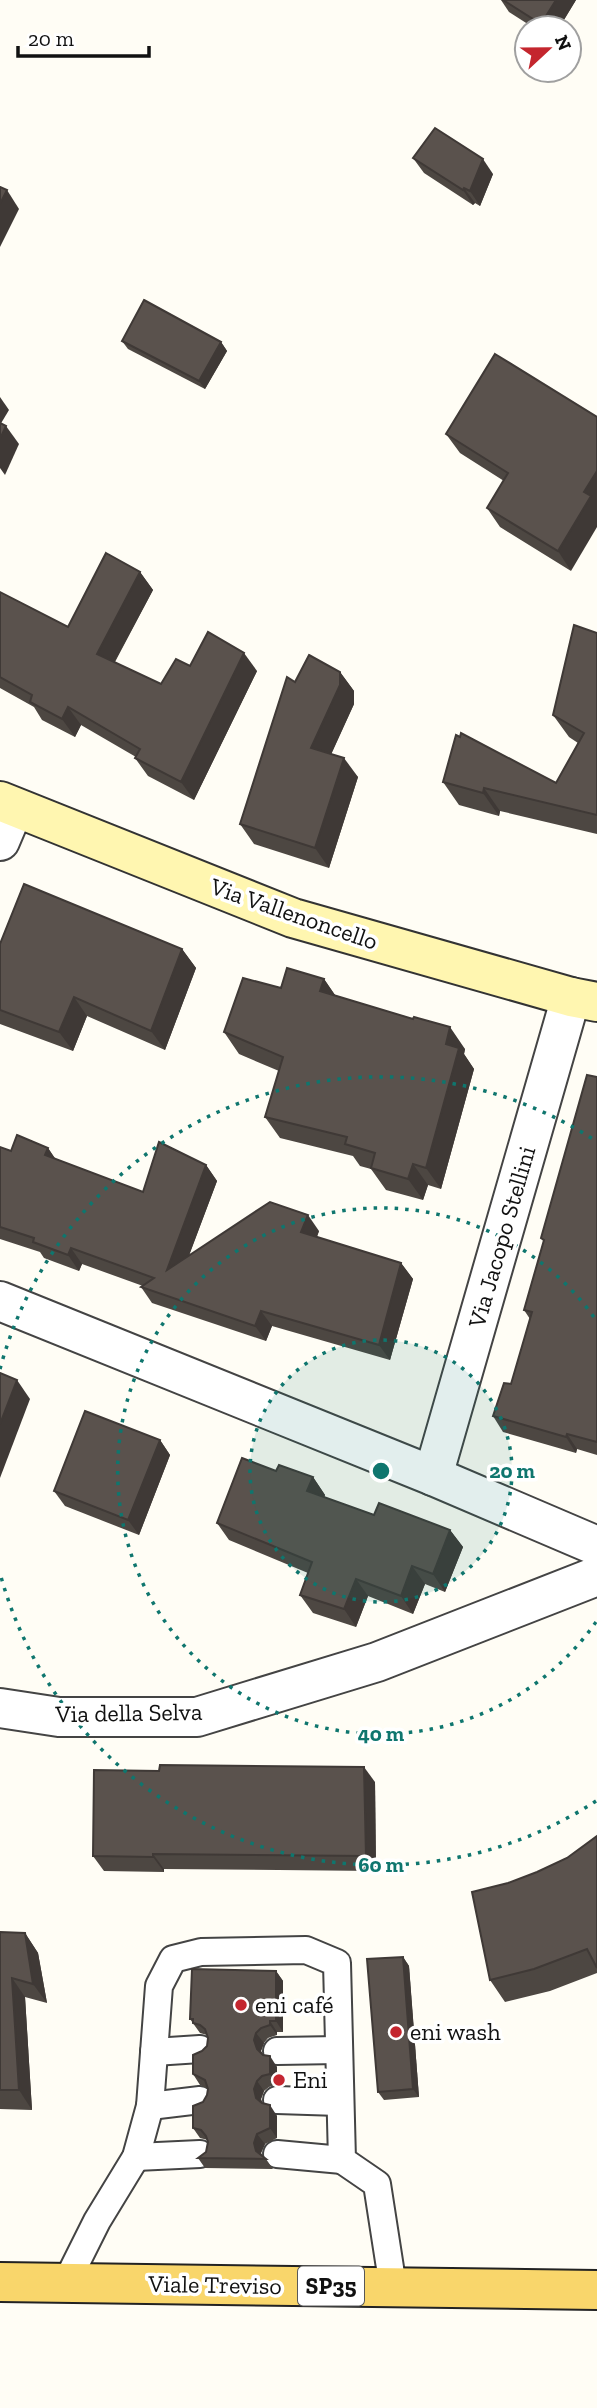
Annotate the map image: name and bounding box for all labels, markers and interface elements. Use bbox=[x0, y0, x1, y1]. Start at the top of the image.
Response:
scale bar bbox=[18, 14, 149, 58]
north arrow bbox=[513, 14, 583, 84]
text: 20 m bbox=[28, 26, 74, 51]
text: N bbox=[550, 32, 577, 54]
street label: Via Vallenoncello bbox=[206, 871, 382, 956]
street label: Via Jacopo Stellini bbox=[461, 1142, 541, 1332]
text: 20 m bbox=[489, 1458, 535, 1483]
centre of rings bbox=[369, 1459, 393, 1483]
street label: Via della Selva bbox=[54, 1697, 203, 1728]
text: 40 m bbox=[358, 1721, 405, 1746]
text: 60 m bbox=[358, 1852, 404, 1877]
place label: eni café bbox=[255, 1990, 334, 2019]
marker: eni café bbox=[233, 1997, 249, 2013]
place label: eni wash bbox=[410, 2017, 501, 2046]
marker: eni wash bbox=[388, 2024, 404, 2040]
place label: Eni bbox=[293, 2065, 328, 2094]
marker: Eni bbox=[271, 2072, 287, 2088]
road number: SP35 bbox=[298, 2266, 364, 2306]
street label: Viale Treviso bbox=[147, 2269, 282, 2300]

